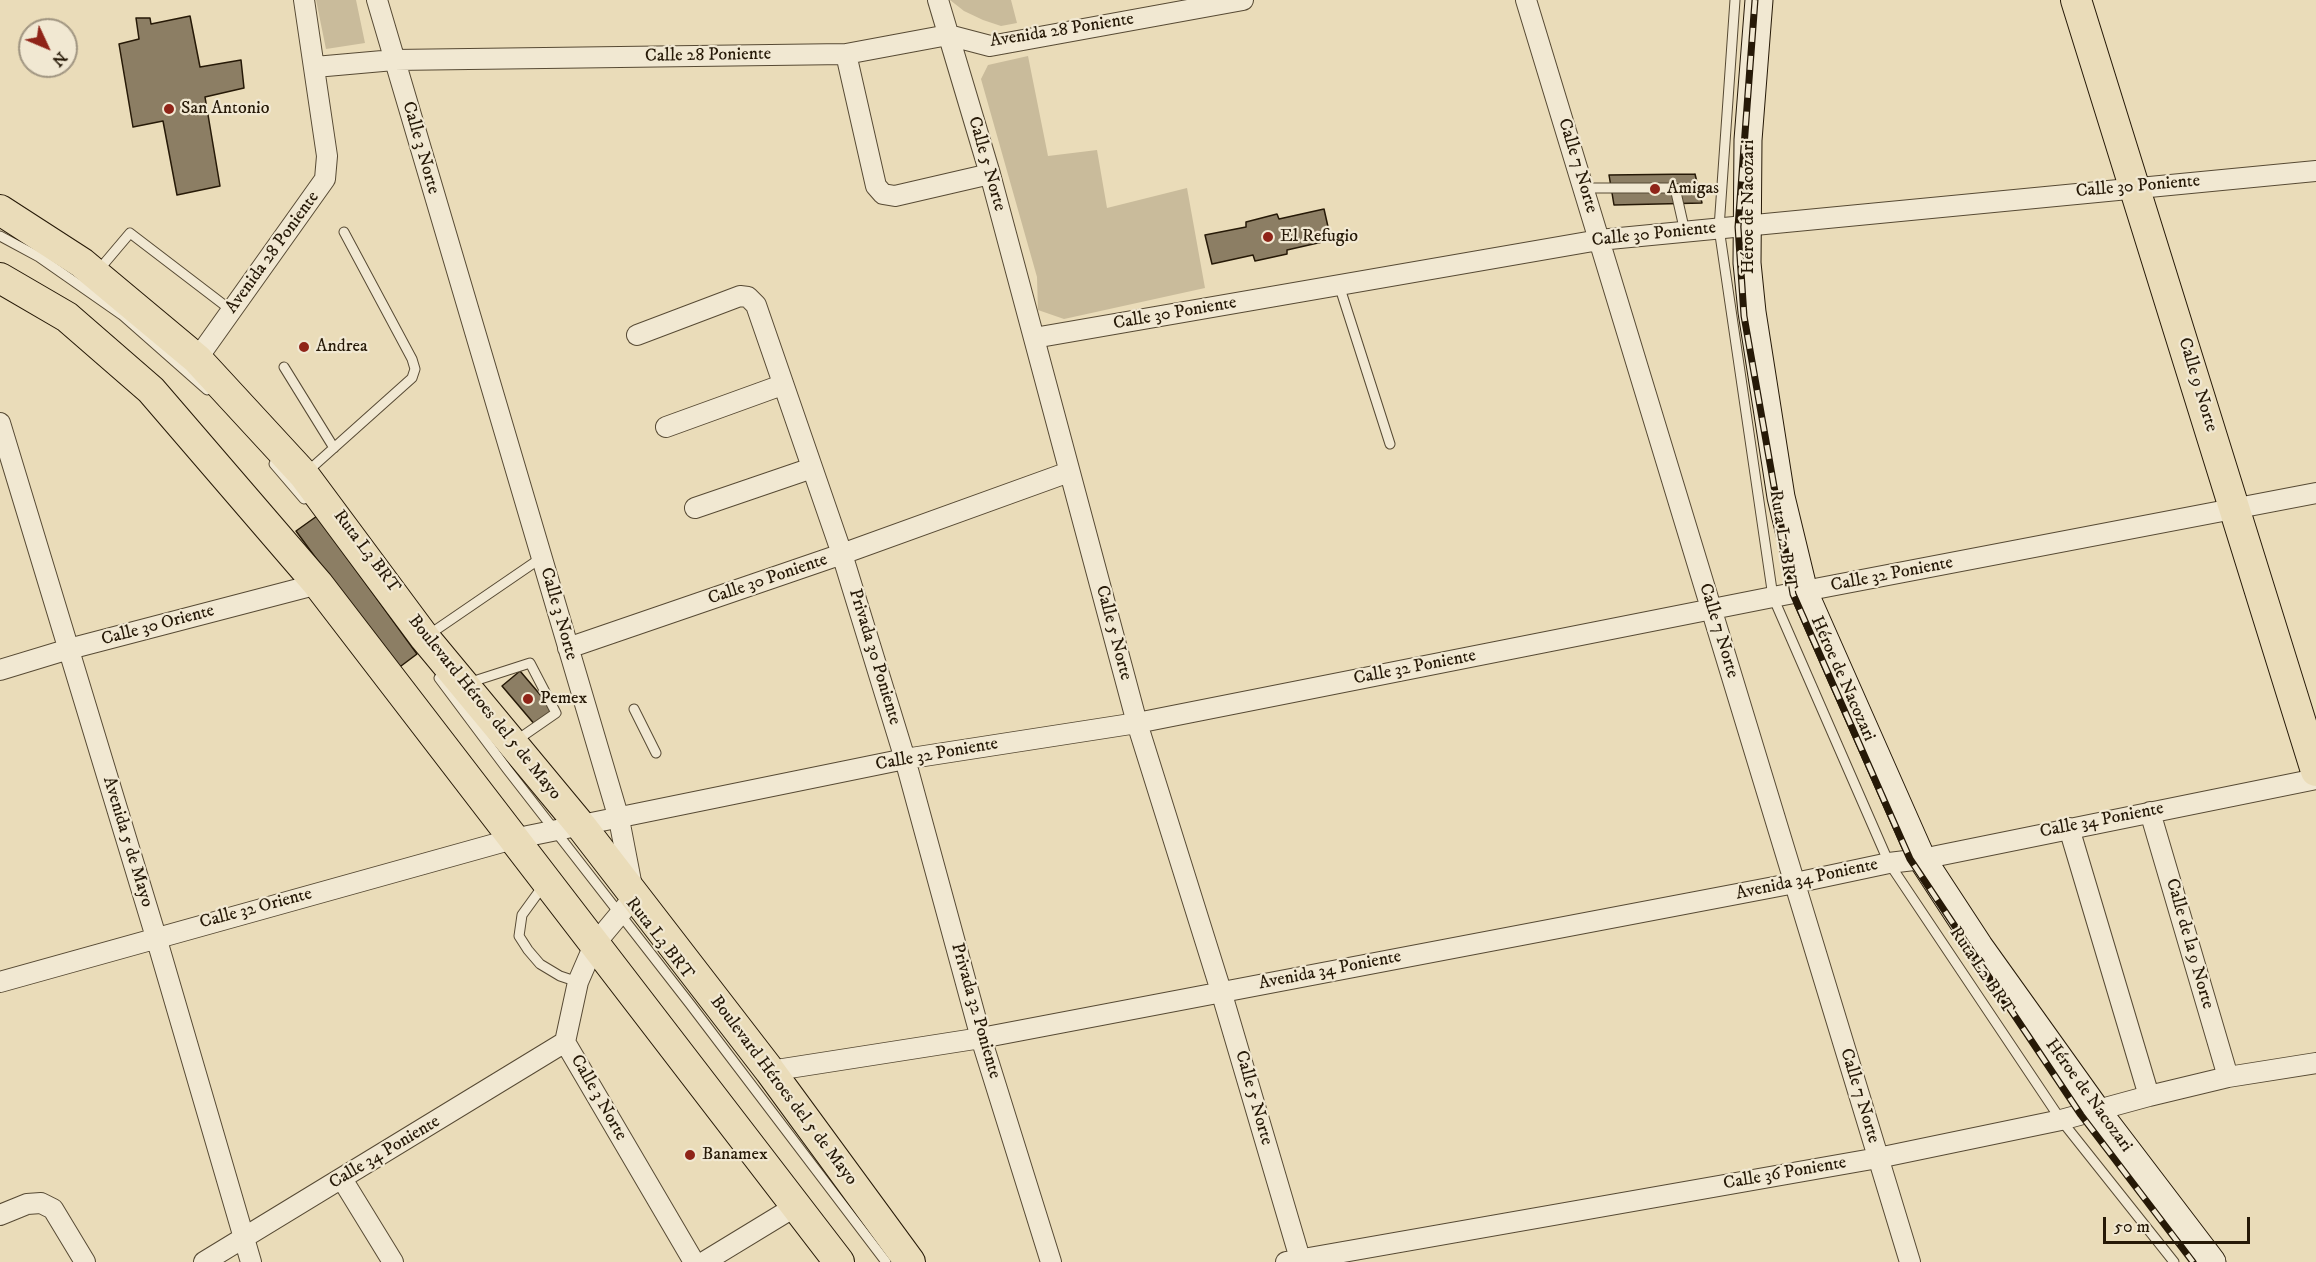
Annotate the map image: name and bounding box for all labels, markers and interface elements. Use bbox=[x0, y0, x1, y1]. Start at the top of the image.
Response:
street label: Avenida 28 Poniente bbox=[988, 9, 1136, 53]
north arrow bbox=[18, 18, 78, 78]
street label: Calle 28 Poniente bbox=[645, 44, 771, 68]
text: N bbox=[48, 47, 71, 71]
place label: San Antonio bbox=[181, 98, 269, 120]
street label: Calle 3 Norte bbox=[396, 99, 444, 197]
marker: San Antonio bbox=[162, 102, 176, 116]
street label: Calle 5 Norte bbox=[962, 114, 1010, 214]
street label: Calle 7 Norte bbox=[1552, 116, 1602, 216]
street label: Héroe de Nacozari bbox=[1738, 140, 1760, 274]
street label: Calle 30 Poniente bbox=[2075, 171, 2201, 203]
place label: Amigas bbox=[1667, 178, 1719, 200]
marker: Amigas bbox=[1648, 182, 1662, 196]
street label: Avenida 28 Poniente bbox=[221, 188, 325, 318]
street label: Calle 30 Poniente bbox=[1591, 218, 1717, 252]
place label: El Refugio bbox=[1280, 226, 1358, 248]
marker: El Refugio bbox=[1261, 230, 1275, 244]
street label: Calle 30 Poniente bbox=[1112, 293, 1238, 335]
street label: Calle 9 Norte bbox=[2172, 335, 2222, 435]
place label: Andrea bbox=[316, 336, 368, 358]
marker: Andrea bbox=[297, 340, 311, 354]
street label: Ruta L2 BRT bbox=[1763, 489, 1801, 591]
street label: Ruta L3 BRT bbox=[328, 506, 404, 598]
street label: Calle 30 Poniente bbox=[705, 549, 831, 611]
street label: Calle 32 Poniente bbox=[1829, 553, 1955, 597]
street label: Calle 3 Norte bbox=[534, 565, 582, 663]
street label: Calle 7 Norte bbox=[1693, 581, 1743, 681]
street label: Calle 5 Norte bbox=[1090, 583, 1136, 683]
street label: Privada 30 Poniente bbox=[843, 586, 905, 728]
street label: Calle 30 Oriente bbox=[99, 601, 217, 651]
street label: Boulevard Héroes del 5 de Mayo bbox=[403, 611, 565, 805]
street label: Héroe de Nacozari bbox=[1805, 613, 1879, 745]
street label: Calle 32 Poniente bbox=[1352, 646, 1478, 690]
place label: Pemex bbox=[540, 688, 587, 710]
marker: Pemex bbox=[521, 692, 535, 706]
street label: Calle 32 Poniente bbox=[874, 734, 1000, 776]
street label: Avenida 5 de Mayo bbox=[97, 774, 157, 910]
street label: Calle 34 Poniente bbox=[2038, 798, 2166, 844]
street label: Avenida 34 Poniente bbox=[1734, 854, 1880, 906]
street label: Calle de la 9 Norte bbox=[2160, 876, 2218, 1012]
street label: Calle 32 Oriente bbox=[198, 884, 314, 934]
street label: Ruta L3 BRT bbox=[620, 894, 698, 984]
street label: Ruta L2 BRT bbox=[1944, 923, 2018, 1019]
street label: Privada 32 Poniente bbox=[945, 941, 1005, 1081]
street label: Avenida 34 Poniente bbox=[1257, 947, 1403, 995]
street label: Boulevard Héroes del 5 de Mayo bbox=[705, 992, 861, 1190]
street label: Héroe de Nacozari bbox=[2040, 1035, 2136, 1157]
street label: Calle 7 Norte bbox=[1834, 1046, 1884, 1146]
street label: Calle 5 Norte bbox=[1229, 1048, 1277, 1148]
street label: Calle 3 Norte bbox=[565, 1051, 631, 1145]
street label: Calle 34 Poniente bbox=[326, 1111, 444, 1195]
place label: Banamex bbox=[702, 1144, 768, 1166]
marker: Banamex bbox=[683, 1148, 697, 1162]
street label: Calle 36 Poniente bbox=[1722, 1153, 1848, 1195]
scale bar bbox=[2106, 1205, 2253, 1243]
text: 50 m bbox=[2114, 1216, 2150, 1238]

